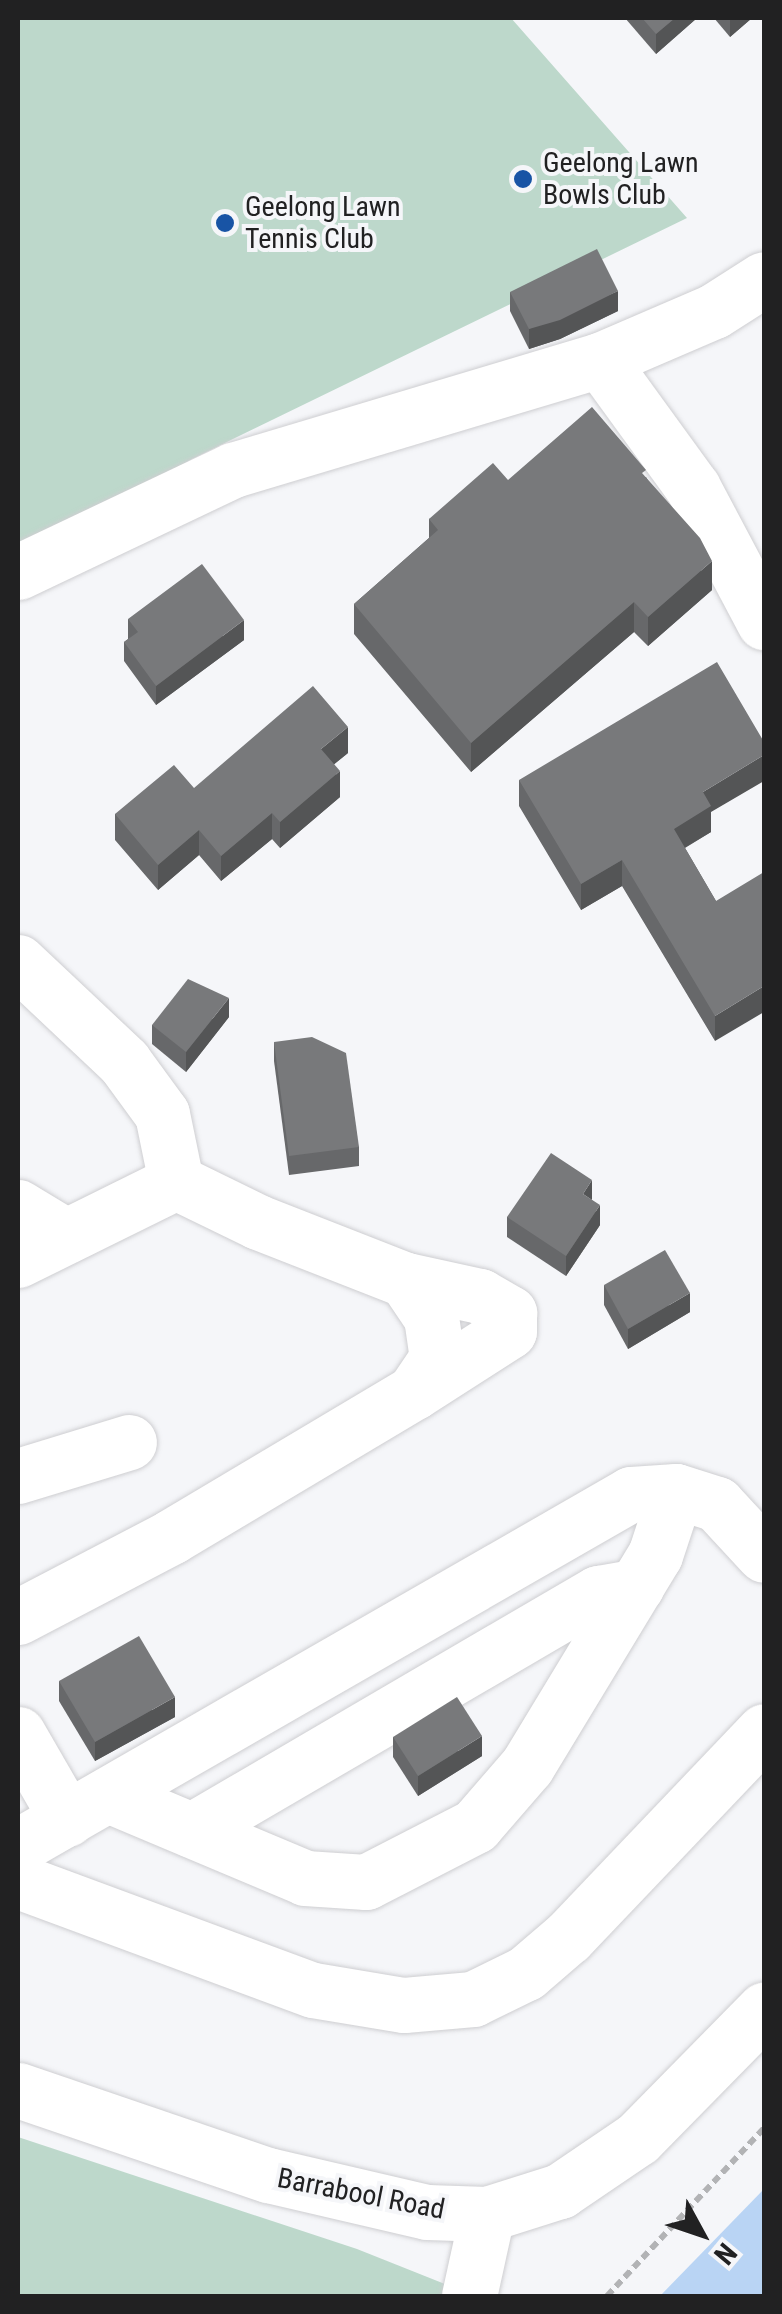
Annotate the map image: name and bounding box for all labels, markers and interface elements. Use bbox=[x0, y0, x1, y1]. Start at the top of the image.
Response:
place label: Geelong Lawn Bowls Club bbox=[543, 146, 699, 212]
marker: Geelong Lawn Bowls Club bbox=[512, 168, 534, 190]
place label: Geelong Lawn Tennis Club bbox=[245, 190, 401, 256]
marker: Geelong Lawn Tennis Club bbox=[214, 212, 236, 234]
street label: Barrabool Road bbox=[275, 2161, 447, 2227]
north arrow bbox=[652, 2184, 752, 2284]
text: N bbox=[707, 2236, 744, 2271]

